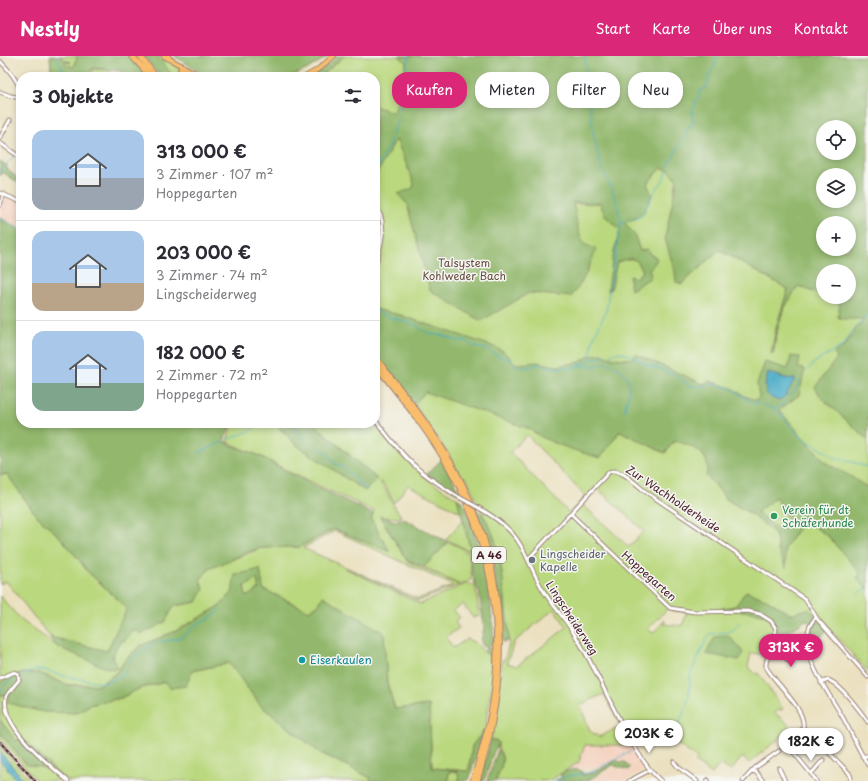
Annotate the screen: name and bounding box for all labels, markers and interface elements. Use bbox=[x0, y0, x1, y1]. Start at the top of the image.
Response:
text: Nestly bbox=[20, 14, 80, 42]
text: Start bbox=[595, 18, 630, 39]
text: Karte bbox=[652, 18, 690, 39]
text: Über uns bbox=[712, 18, 772, 39]
text: Kontakt bbox=[794, 18, 848, 39]
chip: Kaufen bbox=[392, 72, 467, 108]
chip: Mieten bbox=[475, 72, 549, 108]
chip: Filter bbox=[557, 72, 620, 108]
chip: Neu bbox=[628, 72, 683, 108]
text: 3 Objekte bbox=[32, 83, 113, 109]
icon: filters bbox=[342, 85, 364, 107]
map controls bbox=[816, 120, 856, 304]
button: locate bbox=[816, 120, 856, 160]
text: 313 000 € bbox=[156, 138, 247, 164]
icon: home bbox=[64, 146, 112, 194]
text: 3 Zimmer · 107 m² bbox=[156, 164, 273, 183]
button: layers bbox=[816, 168, 856, 208]
text: Hoppegarten bbox=[156, 183, 237, 202]
button: + bbox=[816, 216, 856, 256]
text: 203 000 € bbox=[156, 239, 251, 265]
icon: home bbox=[64, 247, 112, 295]
park label: Talsystem Kohlweder Bach bbox=[422, 254, 506, 284]
button: − bbox=[816, 264, 856, 304]
text: 3 Zimmer · 74 m² bbox=[156, 265, 268, 284]
text: Lingscheiderweg bbox=[156, 284, 257, 303]
text: 182 000 € bbox=[156, 339, 245, 365]
icon: home bbox=[64, 347, 112, 395]
text: 2 Zimmer · 72 m² bbox=[156, 365, 268, 384]
text: Hoppegarten bbox=[156, 384, 237, 403]
street label: Zur Wachholderheide bbox=[623, 461, 724, 537]
place label: Verein für dt Schäferhunde bbox=[782, 501, 854, 531]
marker: Verein für dt Schäferhunde bbox=[769, 511, 779, 521]
place label: Lingscheider Kapelle bbox=[540, 545, 606, 575]
street label: Hoppegarten bbox=[618, 546, 681, 605]
road number: A 46 bbox=[472, 547, 506, 563]
marker: Lingscheider Kapelle bbox=[527, 555, 537, 565]
street label: Lingscheiderweg bbox=[542, 577, 603, 658]
pin: 313K € bbox=[758, 634, 824, 668]
text: 313K € bbox=[768, 637, 814, 656]
place label: Eiserkaulen bbox=[310, 651, 372, 668]
marker: Eiserkaulen bbox=[297, 655, 307, 665]
pin: 203K € bbox=[616, 720, 682, 754]
text: 203K € bbox=[624, 723, 674, 742]
pin: 182K € bbox=[778, 728, 844, 762]
text: 182K € bbox=[787, 731, 835, 750]

